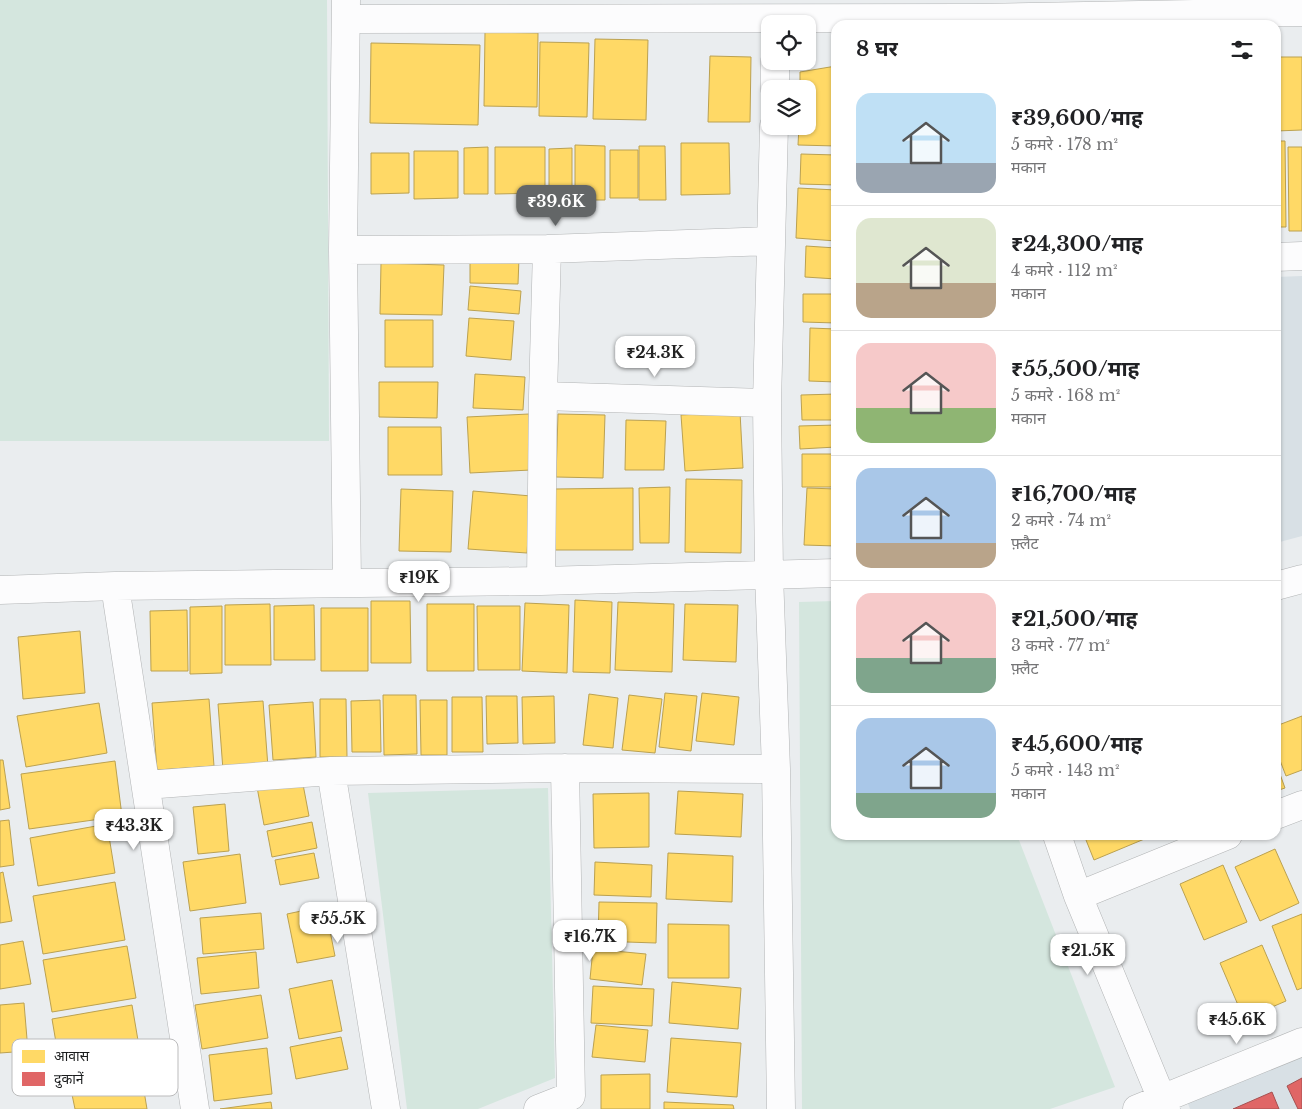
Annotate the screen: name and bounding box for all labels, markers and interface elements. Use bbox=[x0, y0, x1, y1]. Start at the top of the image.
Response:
map controls bbox=[761, 15, 816, 135]
button: locate bbox=[761, 15, 816, 70]
text: 8 घर bbox=[856, 36, 898, 62]
icon: filters bbox=[1228, 36, 1256, 64]
button: layers bbox=[761, 80, 816, 135]
text: ₹39,600/माह bbox=[1011, 105, 1143, 131]
icon: home bbox=[896, 113, 956, 173]
text: 5 कमरे · 178 m² bbox=[1011, 134, 1118, 154]
text: मकान bbox=[1011, 157, 1046, 177]
pin: ₹39.6K bbox=[515, 184, 597, 227]
text: ₹39.6K bbox=[527, 191, 585, 211]
text: ₹24,300/माह bbox=[1011, 231, 1143, 257]
icon: home bbox=[896, 238, 956, 298]
text: 4 कमरे · 112 m² bbox=[1011, 260, 1118, 280]
text: मकान bbox=[1011, 283, 1046, 303]
pin: ₹24.3K bbox=[614, 336, 696, 378]
text: ₹24.3K bbox=[626, 342, 684, 362]
text: ₹55,500/माह bbox=[1011, 356, 1139, 382]
icon: home bbox=[896, 363, 956, 423]
text: 5 कमरे · 168 m² bbox=[1011, 385, 1120, 405]
text: मकान bbox=[1011, 408, 1046, 428]
text: ₹16,700/माह bbox=[1011, 481, 1136, 507]
icon: home bbox=[896, 488, 956, 548]
text: 2 कमरे · 74 m² bbox=[1011, 510, 1111, 530]
text: फ़्लैट bbox=[1011, 533, 1039, 553]
pin: ₹19K bbox=[389, 560, 449, 603]
text: ₹19K bbox=[399, 567, 439, 587]
text: ₹21,500/माह bbox=[1011, 606, 1137, 632]
icon: home bbox=[896, 613, 956, 673]
text: 3 कमरे · 77 m² bbox=[1011, 635, 1110, 655]
text: फ़्लैट bbox=[1011, 658, 1039, 678]
text: ₹45,600/माह bbox=[1011, 731, 1142, 757]
icon: home bbox=[896, 738, 956, 798]
text: 5 कमरे · 143 m² bbox=[1011, 760, 1120, 780]
text: मकान bbox=[1011, 783, 1046, 803]
pin: ₹43.3K bbox=[93, 808, 175, 851]
text: ₹43.3K bbox=[105, 815, 163, 835]
pin: ₹55.5K bbox=[297, 902, 379, 944]
text: ₹55.5K bbox=[310, 908, 366, 928]
pin: ₹16.7K bbox=[549, 920, 631, 962]
text: ₹16.7K bbox=[564, 926, 616, 946]
pin: ₹21.5K bbox=[1047, 934, 1129, 976]
text: ₹21.5K bbox=[1061, 940, 1115, 960]
pin: ₹45.6K bbox=[1196, 1002, 1278, 1045]
text: ₹45.6K bbox=[1208, 1009, 1266, 1029]
legend bbox=[12, 1039, 178, 1096]
text: आवास bbox=[54, 1047, 90, 1065]
text: दुकानें bbox=[54, 1070, 84, 1089]

